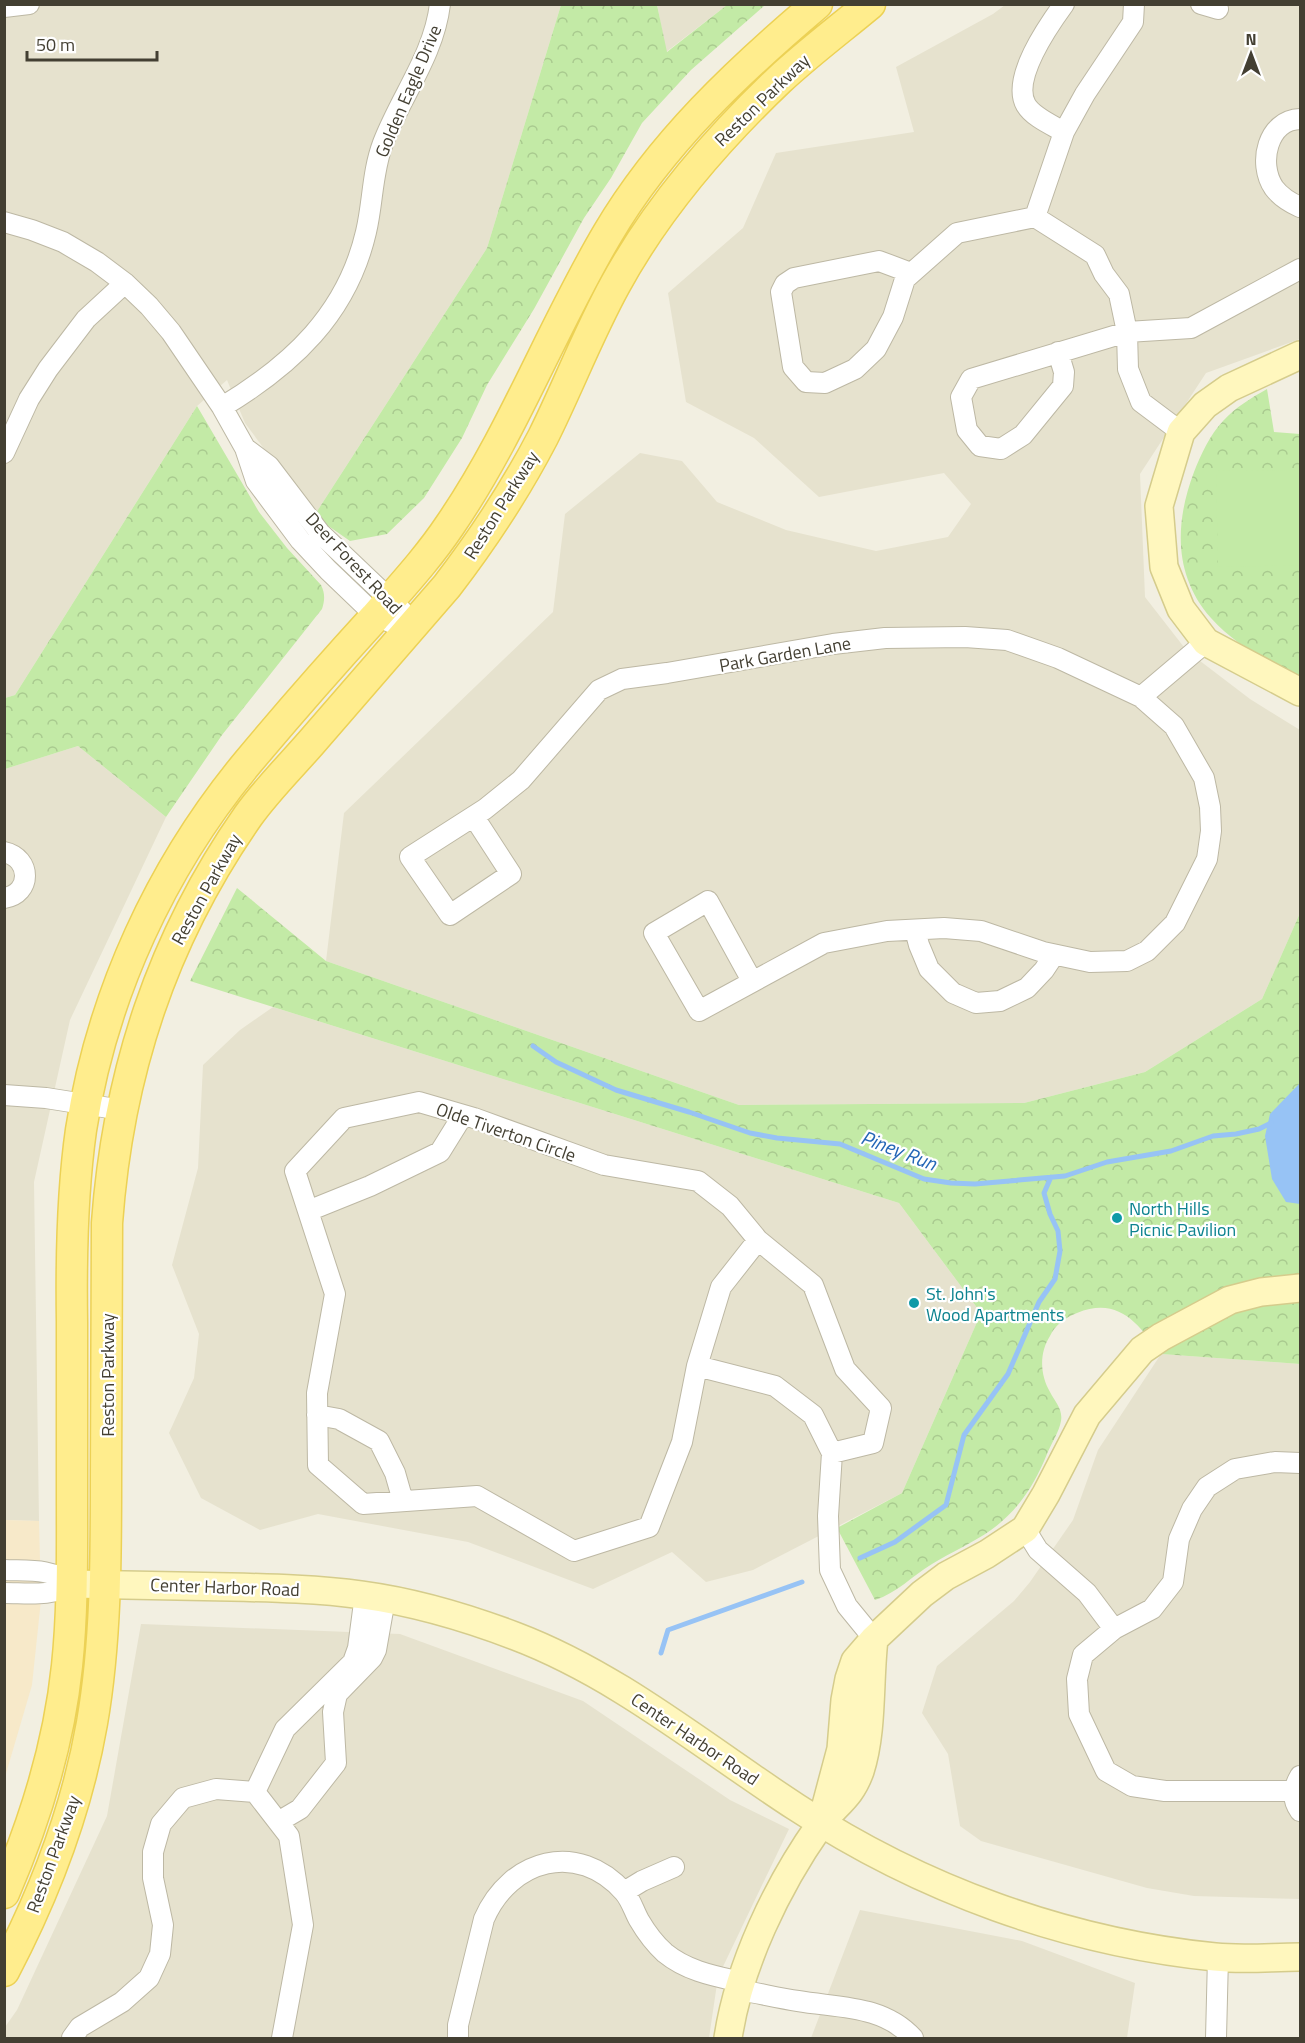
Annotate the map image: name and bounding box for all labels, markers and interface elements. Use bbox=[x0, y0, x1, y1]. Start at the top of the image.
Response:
street label: Golden Eagle Drive bbox=[368, 20, 448, 162]
scale bar bbox=[27, 24, 158, 62]
north arrow bbox=[1221, 24, 1281, 84]
text: N bbox=[1245, 27, 1257, 51]
text: 50 m bbox=[36, 31, 75, 58]
street label: Reston Parkway bbox=[708, 47, 816, 153]
street label: Reston Parkway bbox=[457, 445, 545, 565]
street label: Deer Forest Road bbox=[299, 506, 409, 620]
street label: Park Garden Lane bbox=[717, 629, 853, 679]
street label: Reston Parkway bbox=[164, 828, 248, 950]
street label: Olde Tiverton Circle bbox=[433, 1095, 579, 1169]
water label: Piney Run bbox=[857, 1121, 942, 1179]
place label: North Hills Picnic Pavilion bbox=[1129, 1195, 1236, 1243]
marker: North Hills Picnic Pavilion bbox=[1110, 1211, 1124, 1225]
place label: St. John's Wood Apartments bbox=[926, 1280, 1064, 1328]
marker: St. John's Wood Apartments bbox=[907, 1296, 921, 1310]
street label: Reston Parkway bbox=[94, 1313, 121, 1437]
street label: Center Harbor Road bbox=[150, 1571, 300, 1603]
street label: Center Harbor Road bbox=[626, 1686, 764, 1792]
street label: Reston Parkway bbox=[19, 1791, 87, 1917]

